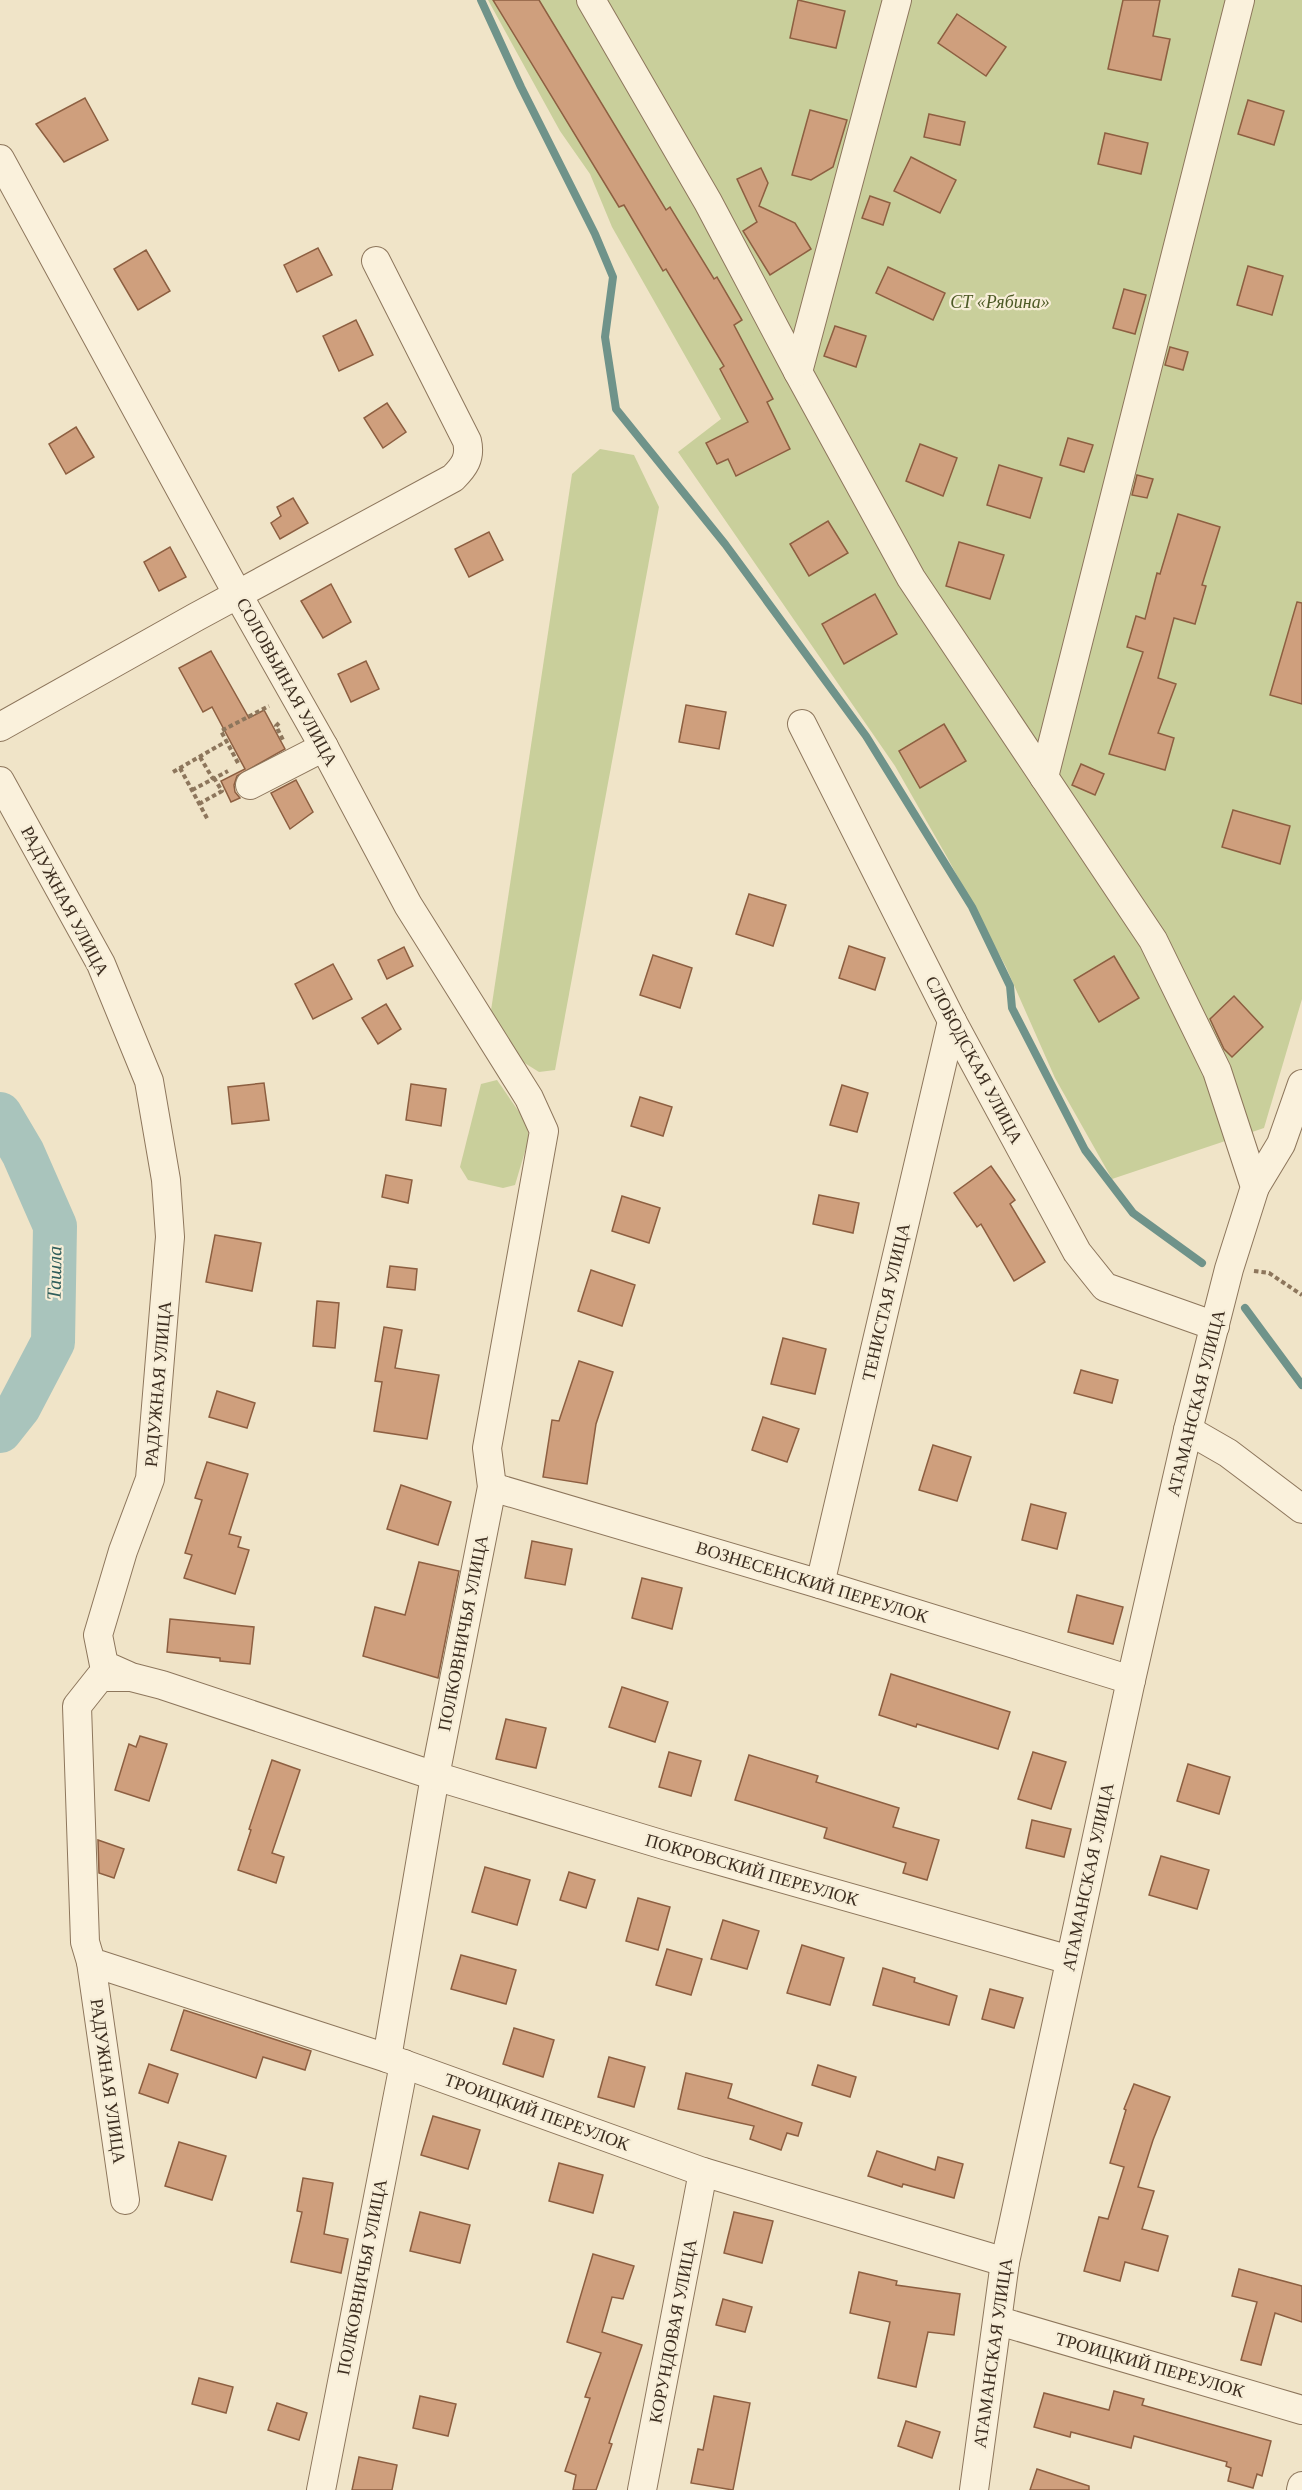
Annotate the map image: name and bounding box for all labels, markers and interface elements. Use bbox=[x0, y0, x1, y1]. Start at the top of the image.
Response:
park label: СТ «Рябина» bbox=[950, 292, 1050, 312]
street label: СОЛОВЬИНАЯ УЛИЦА bbox=[232, 594, 342, 770]
street label: РАДУЖНАЯ УЛИЦА bbox=[17, 823, 113, 979]
street label: СЛОБОДСКАЯ УЛИЦА bbox=[921, 973, 1027, 1147]
street label: ТЕНИСТАЯ УЛИЦА bbox=[858, 1221, 914, 1383]
water label: Ташла bbox=[43, 1246, 65, 1300]
street label: РАДУЖНАЯ УЛИЦА bbox=[141, 1300, 175, 1468]
street label: АТАМАНСКАЯ УЛИЦА bbox=[1163, 1307, 1229, 1499]
street label: ПОЛКОВНИЧЬЯ УЛИЦА bbox=[434, 1533, 492, 1733]
street label: ВОЗНЕСЕНСКИЙ ПЕРЕУЛОК bbox=[694, 1537, 931, 1627]
street label: АТАМАНСКАЯ УЛИЦА bbox=[1058, 1781, 1118, 1973]
street label: ПОКРОВСКИЙ ПЕРЕУЛОК bbox=[643, 1830, 862, 1910]
street label: РАДУЖНАЯ УЛИЦА bbox=[87, 1997, 129, 2165]
street label: ТРОИЦКИЙ ПЕРЕУЛОК bbox=[442, 2069, 633, 2155]
street label: ПОЛКОВНИЧЬЯ УЛИЦА bbox=[333, 2177, 391, 2377]
street label: КОРУНДОВАЯ УЛИЦА bbox=[645, 2237, 701, 2425]
street label: АТАМАНСКАЯ УЛИЦА bbox=[970, 2257, 1016, 2449]
street label: ТРОИЦКИЙ ПЕРЕУЛОК bbox=[1053, 2328, 1248, 2402]

